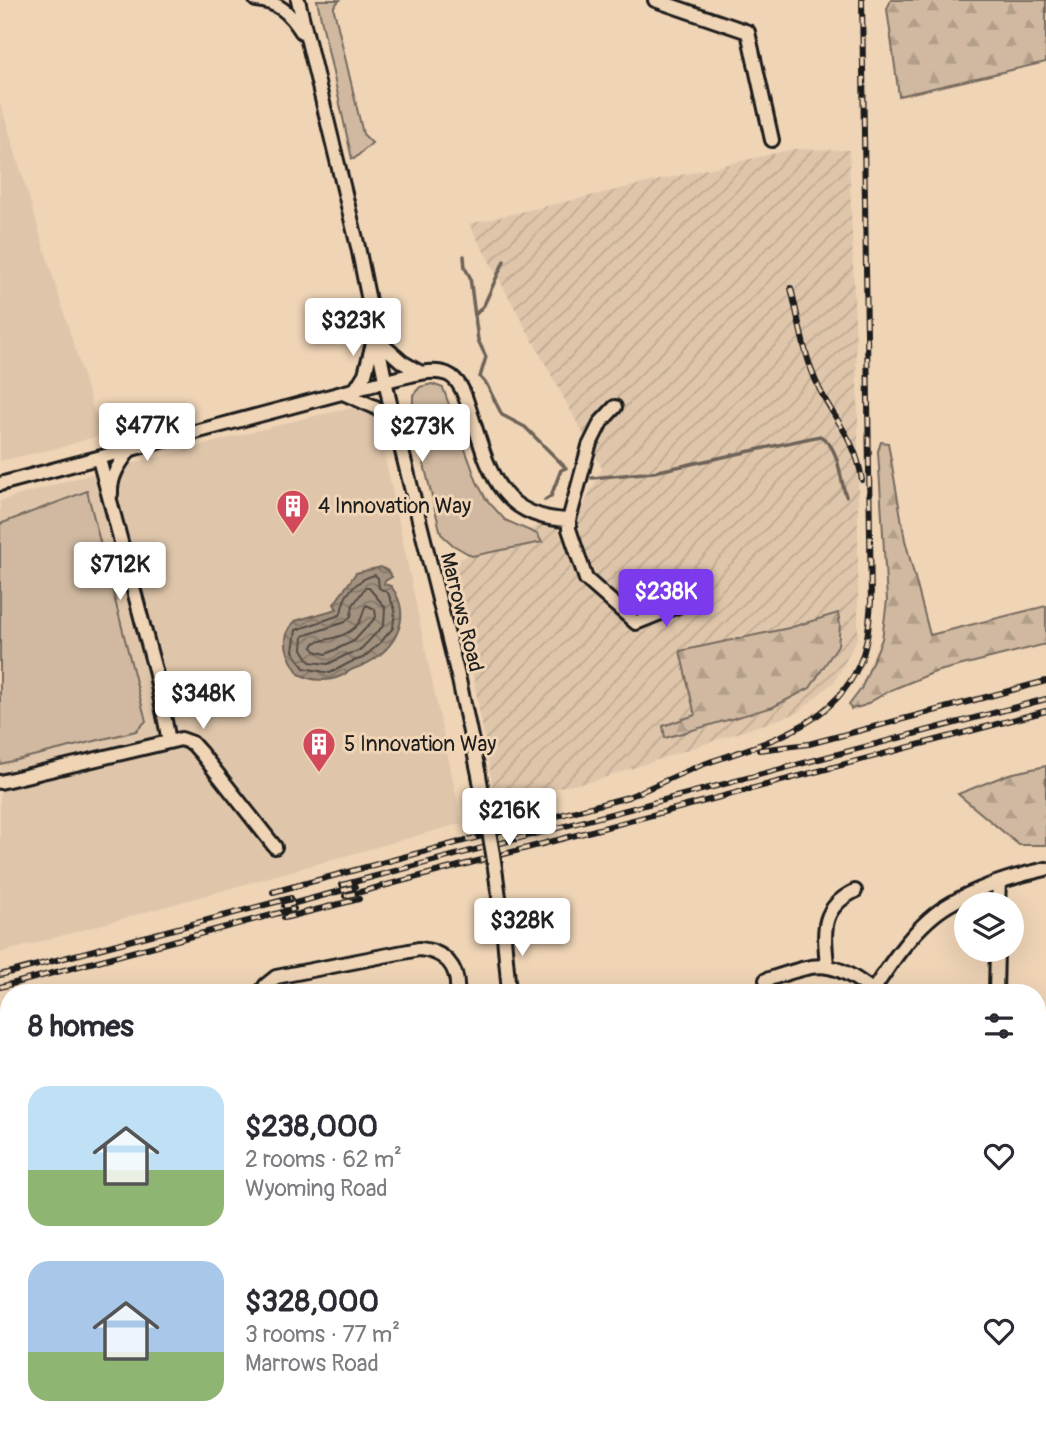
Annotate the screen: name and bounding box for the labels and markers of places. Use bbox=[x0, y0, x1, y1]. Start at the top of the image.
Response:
pin: $323K bbox=[304, 298, 402, 358]
pin: $477K bbox=[98, 404, 196, 463]
pin: $273K bbox=[373, 405, 471, 464]
building icon: 4 Innovation Way bbox=[274, 487, 312, 536]
place label: 4 Innovation Way bbox=[318, 493, 471, 520]
pin: $712K bbox=[71, 542, 169, 602]
pin: $238K bbox=[617, 570, 715, 629]
pin: $348K bbox=[154, 672, 252, 731]
building icon: 5 Innovation Way bbox=[300, 725, 338, 774]
place label: 5 Innovation Way bbox=[344, 731, 496, 758]
pin: $216K bbox=[460, 788, 558, 848]
pin: $328K bbox=[473, 898, 571, 958]

